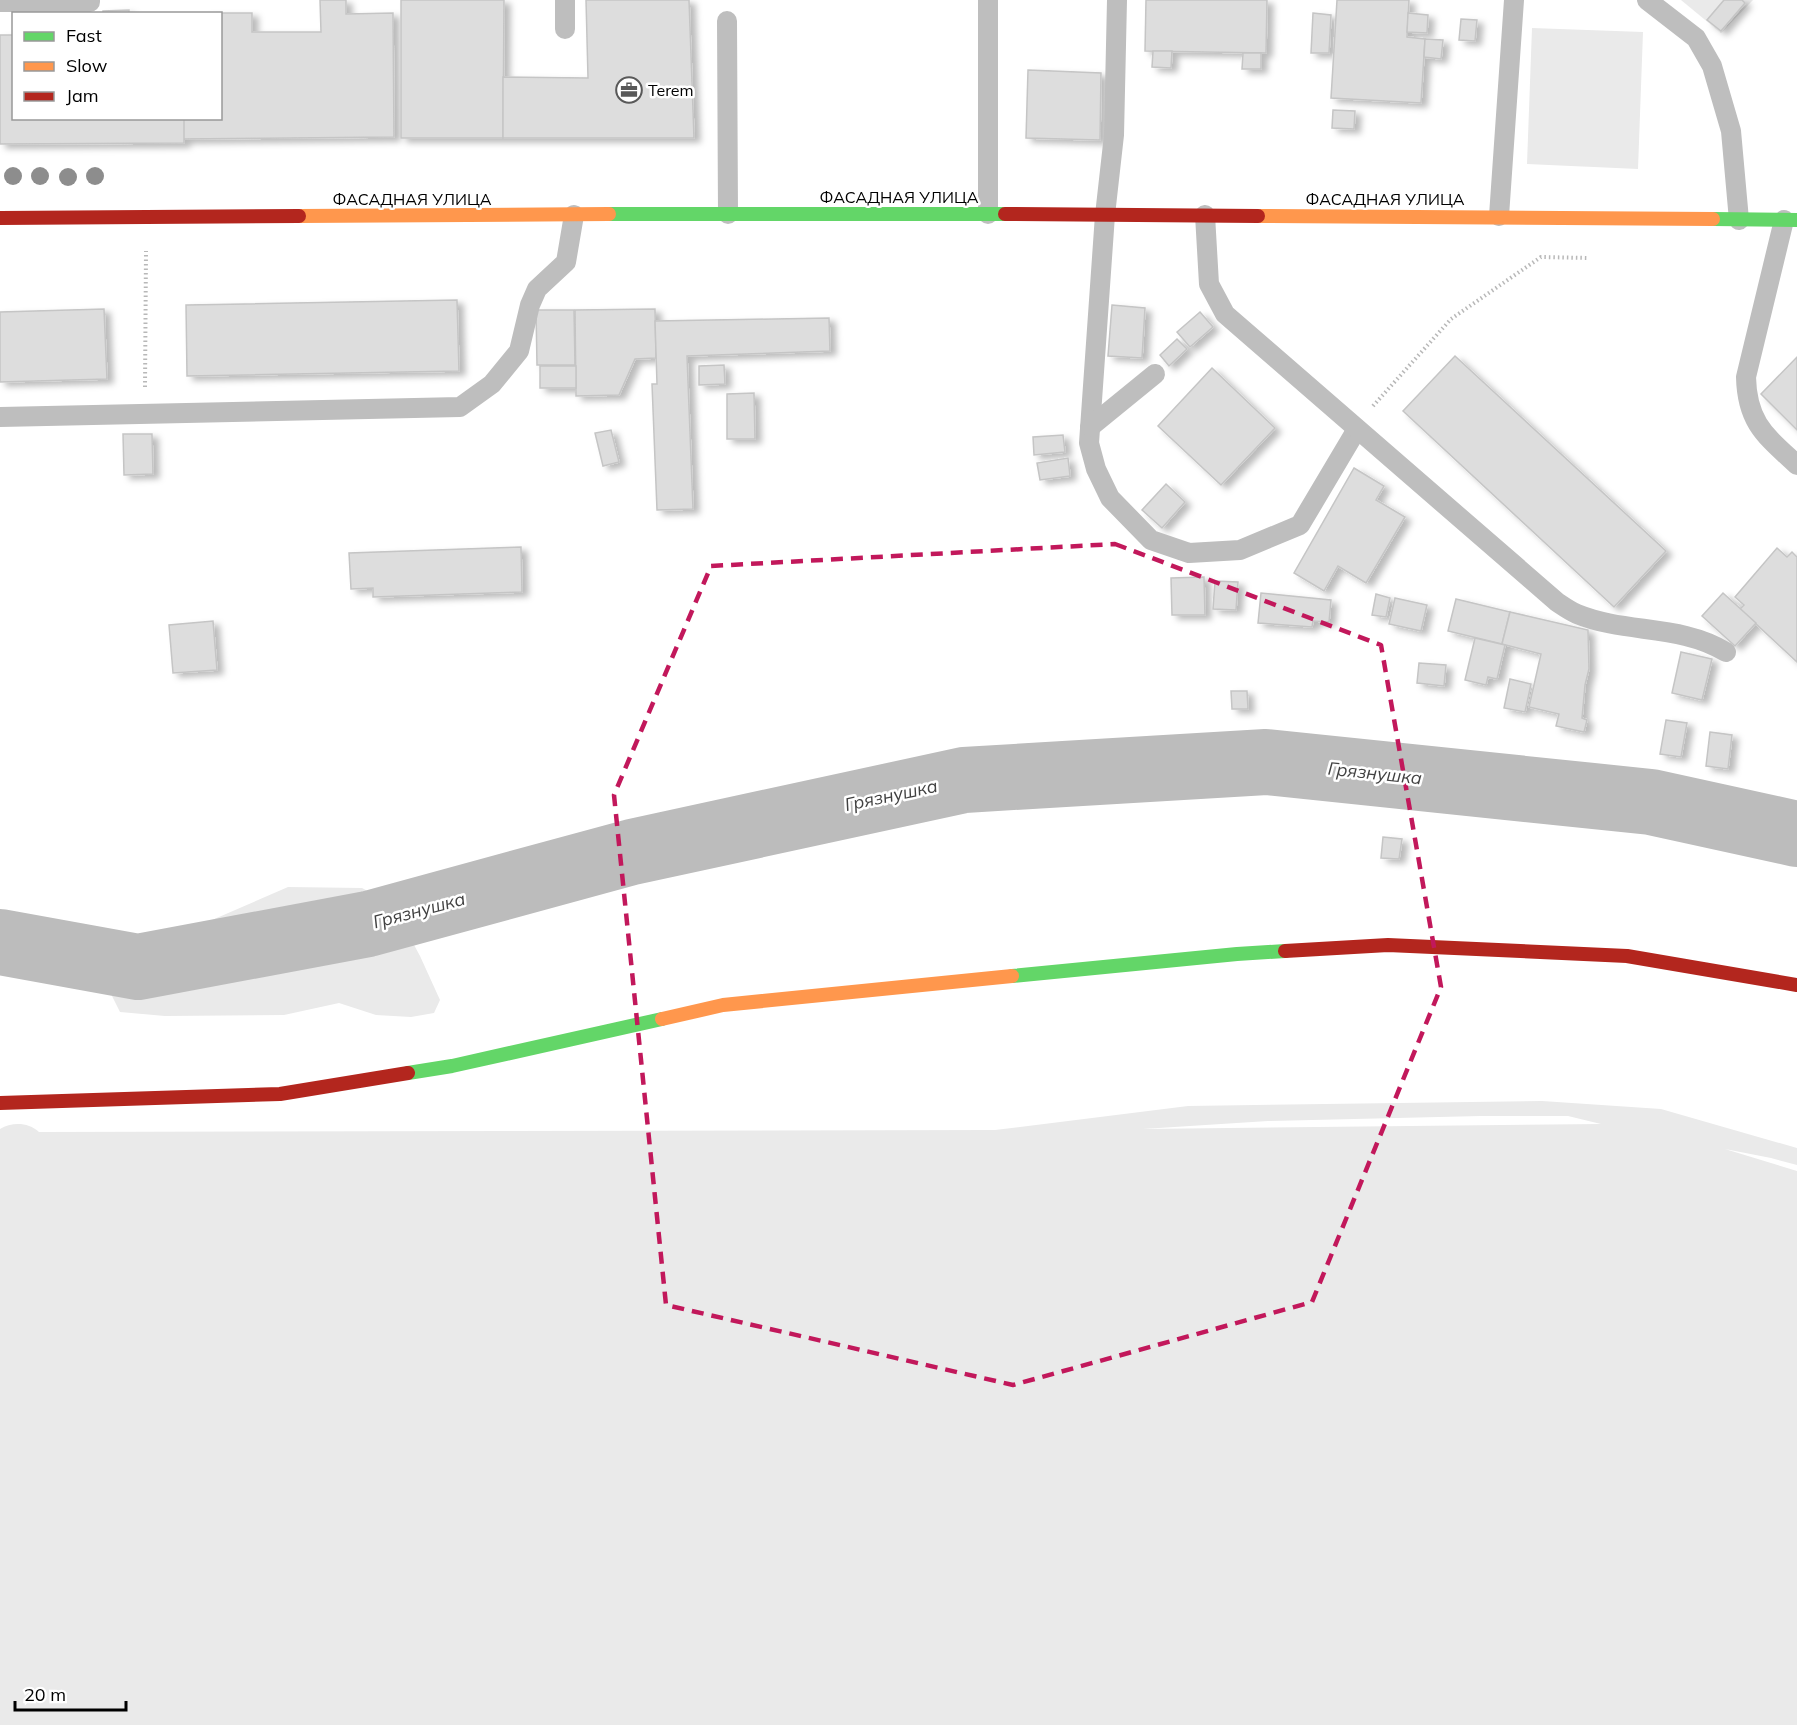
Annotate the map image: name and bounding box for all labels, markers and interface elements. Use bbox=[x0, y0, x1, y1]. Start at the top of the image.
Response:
legend bbox=[12, 12, 222, 120]
text: Fast bbox=[66, 24, 102, 47]
text: Slow bbox=[66, 54, 108, 77]
office icon: Terem bbox=[614, 75, 644, 105]
place label: Terem bbox=[648, 80, 694, 100]
text: Jam bbox=[66, 84, 99, 107]
street label: ФАСАДНАЯ УЛИЦА bbox=[819, 187, 979, 207]
street label: ФАСАДНАЯ УЛИЦА bbox=[332, 189, 492, 209]
street label: ФАСАДНАЯ УЛИЦА bbox=[1305, 189, 1465, 209]
water label: Грязнушка bbox=[1327, 757, 1423, 789]
water label: Грязнушка bbox=[842, 774, 940, 816]
water label: Грязнушка bbox=[370, 887, 468, 933]
scale bar bbox=[15, 1674, 126, 1712]
text: 20 m bbox=[24, 1683, 66, 1706]

